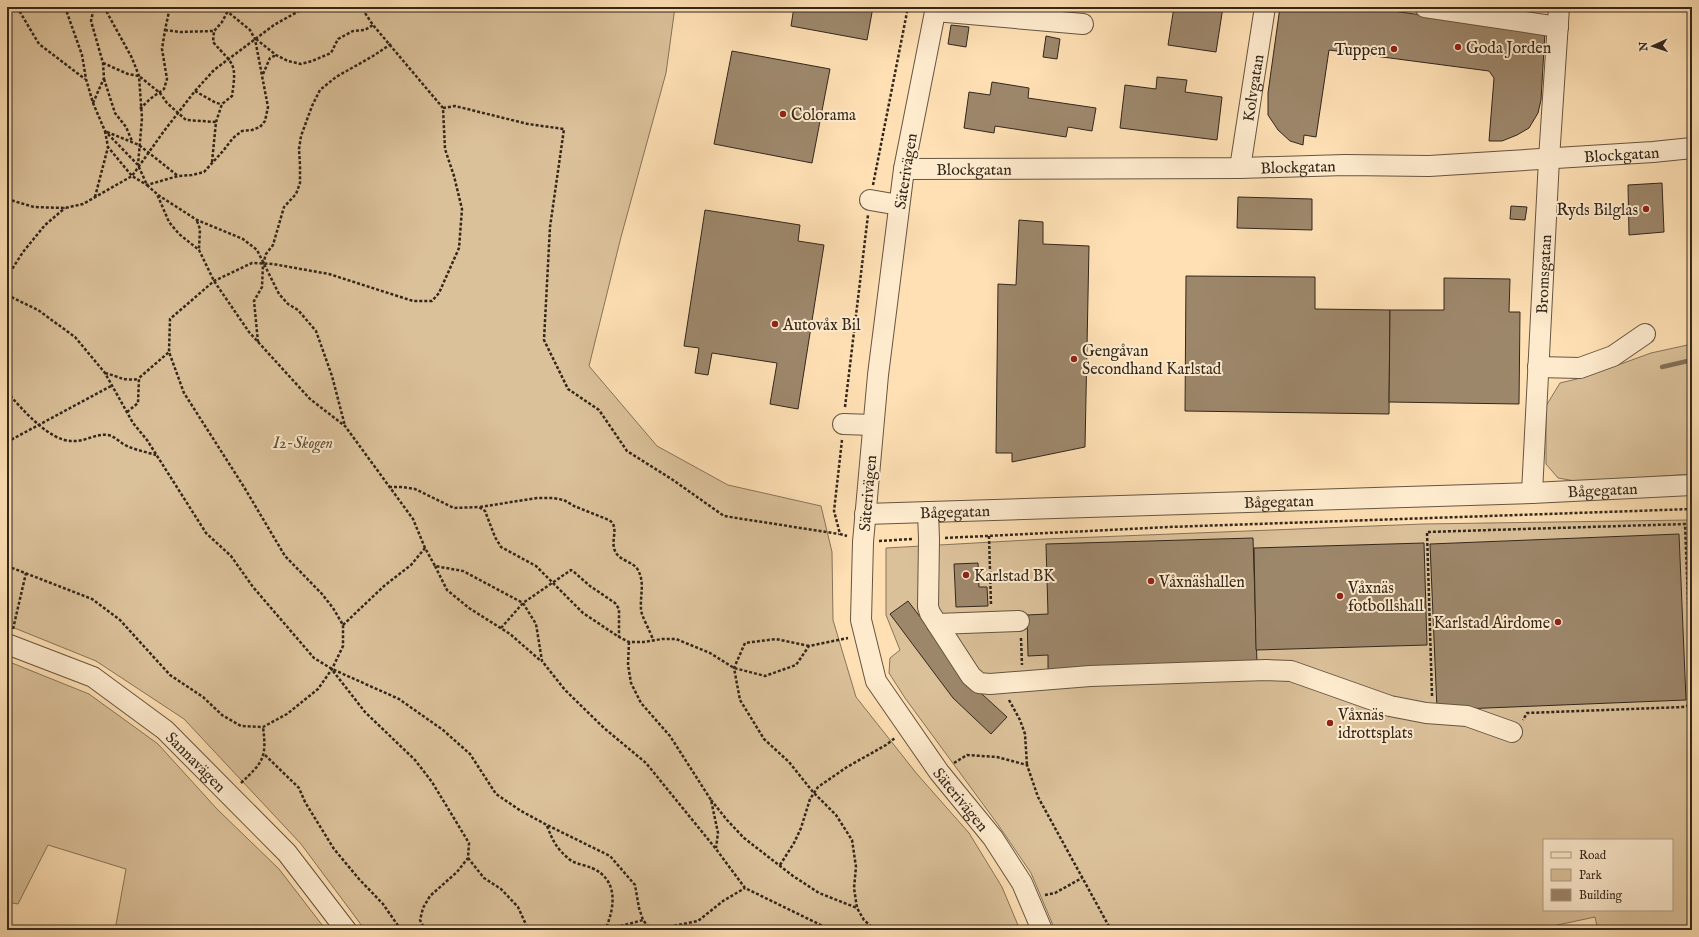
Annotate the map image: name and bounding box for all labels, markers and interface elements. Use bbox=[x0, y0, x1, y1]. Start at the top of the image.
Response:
north arrow bbox=[1633, 26, 1673, 66]
place label: Goda Jorden bbox=[1466, 39, 1552, 59]
place label: Tuppen bbox=[1334, 41, 1386, 61]
text: N bbox=[1637, 41, 1651, 53]
marker: Goda Jorden bbox=[1453, 42, 1463, 52]
marker: Tuppen bbox=[1389, 44, 1399, 54]
street label: Kolvgatan bbox=[1239, 53, 1270, 123]
place label: Colorama bbox=[791, 106, 856, 126]
marker: Colorama bbox=[778, 109, 788, 119]
street label: Säterivägen bbox=[891, 131, 923, 211]
street label: Blockgatan bbox=[1583, 143, 1661, 168]
street label: Blockgatan bbox=[1260, 157, 1337, 179]
street label: Blockgatan bbox=[936, 161, 1012, 181]
place label: Ryds Bilglas bbox=[1556, 201, 1638, 221]
marker: Ryds Bilglas bbox=[1641, 204, 1651, 214]
street label: Bromsgatan bbox=[1533, 234, 1557, 315]
place label: Autovåx Bil bbox=[782, 316, 861, 336]
marker: Autovåx Bil bbox=[770, 319, 780, 329]
place label: Gengåvan Secondhand Karlstad bbox=[1082, 342, 1222, 380]
marker: Gengåvan Secondhand Karlstad bbox=[1069, 354, 1079, 364]
park label: I2-Skogen bbox=[272, 434, 333, 454]
street label: Säterivägen bbox=[856, 454, 882, 532]
street label: Bågegatan bbox=[1567, 480, 1639, 503]
street label: Bågegatan bbox=[1244, 492, 1315, 514]
street label: Bågegatan bbox=[920, 502, 991, 524]
place label: Karlstad BK bbox=[974, 567, 1055, 587]
marker: Karlstad BK bbox=[961, 570, 971, 580]
place label: Våxnäshallen bbox=[1158, 573, 1245, 593]
marker: Våxnäshallen bbox=[1146, 576, 1156, 586]
place label: Våxnäs fotbollshall bbox=[1347, 579, 1424, 617]
marker: Våxnäs fotbollshall bbox=[1335, 591, 1345, 601]
place label: Karlstad Airdome bbox=[1433, 614, 1550, 634]
marker: Karlstad Airdome bbox=[1553, 617, 1563, 627]
place label: Våxnäs idrottsplats bbox=[1337, 706, 1413, 744]
marker: Våxnäs idrottsplats bbox=[1325, 718, 1335, 728]
street label: Sannavägen bbox=[161, 728, 230, 798]
street label: Säterivägen bbox=[928, 764, 992, 837]
legend bbox=[1543, 839, 1673, 911]
text: Road bbox=[1579, 848, 1607, 863]
text: Park bbox=[1579, 868, 1602, 883]
text: Building bbox=[1579, 888, 1623, 903]

